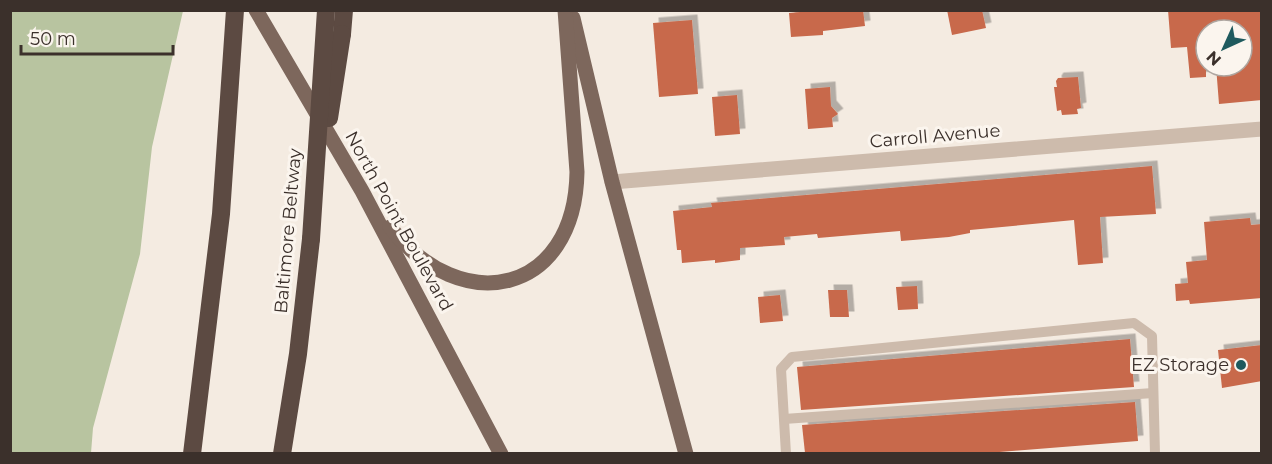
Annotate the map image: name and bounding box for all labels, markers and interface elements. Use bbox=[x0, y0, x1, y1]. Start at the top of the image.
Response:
scale bar bbox=[21, 18, 172, 56]
north arrow bbox=[1194, 18, 1254, 78]
text: 50 m bbox=[30, 28, 76, 50]
text: N bbox=[1202, 47, 1225, 70]
street label: Carroll Avenue bbox=[869, 119, 1001, 153]
street label: North Point Boulevard bbox=[340, 127, 458, 315]
street label: Baltimore Beltway bbox=[270, 147, 306, 315]
place label: EZ Storage bbox=[1131, 354, 1229, 376]
marker: EZ Storage bbox=[1234, 358, 1248, 372]

